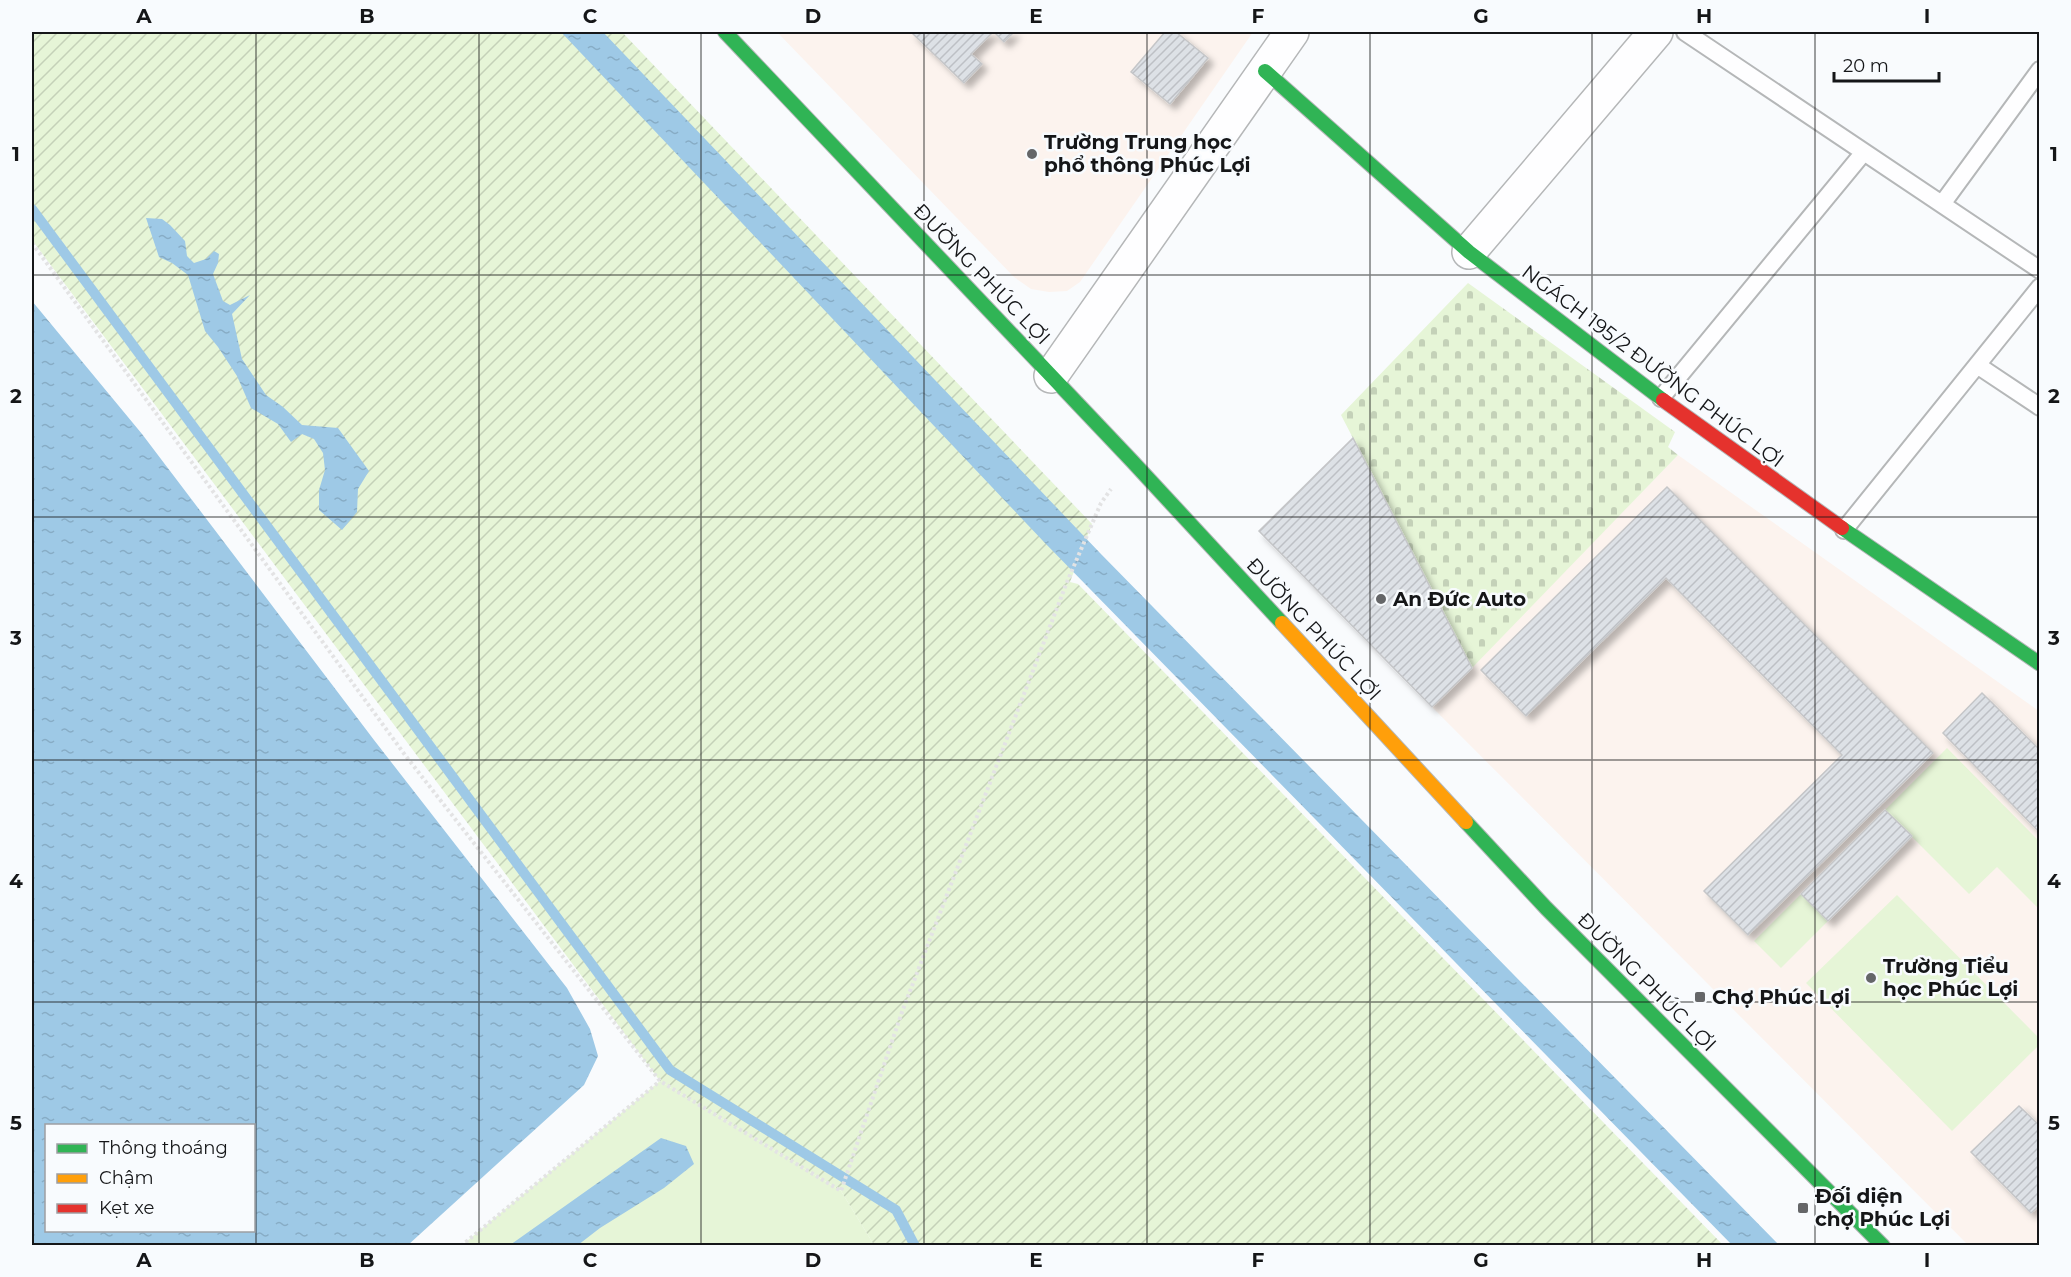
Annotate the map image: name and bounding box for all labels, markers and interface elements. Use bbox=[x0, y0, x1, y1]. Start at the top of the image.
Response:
text: A bbox=[135, 4, 152, 28]
text: B bbox=[359, 4, 375, 28]
text: C bbox=[583, 4, 598, 28]
text: D bbox=[805, 4, 821, 28]
text: E bbox=[1029, 4, 1043, 28]
text: F bbox=[1252, 4, 1265, 28]
text: G bbox=[1473, 4, 1489, 28]
text: H bbox=[1696, 4, 1712, 28]
text: I bbox=[1924, 4, 1930, 28]
scale bar bbox=[1834, 45, 1939, 83]
text: 20 m bbox=[1843, 55, 1889, 77]
place label: Trường Trung học phổ thông Phúc Lợi bbox=[1044, 130, 1251, 177]
text: 1 bbox=[12, 142, 20, 166]
text: 1 bbox=[2050, 142, 2058, 166]
marker: Trường Trung học phổ thông Phúc Lợi bbox=[1025, 147, 1039, 161]
street label: ĐƯỜNG PHÚC LỢI bbox=[909, 199, 1055, 349]
street label: NGÁCH 195/2 ĐƯỜNG PHÚC LỢI bbox=[1517, 260, 1789, 472]
text: 2 bbox=[10, 384, 22, 408]
text: 2 bbox=[2048, 384, 2060, 408]
street label: ĐƯỜNG PHÚC LỢI bbox=[1242, 553, 1386, 705]
place label: An Đức Auto bbox=[1392, 587, 1526, 611]
marker: An Đức Auto bbox=[1374, 592, 1388, 606]
text: 3 bbox=[9, 626, 22, 650]
text: 3 bbox=[2047, 626, 2060, 650]
text: 4 bbox=[9, 869, 23, 893]
text: 4 bbox=[2047, 869, 2061, 893]
street label: ĐƯỜNG PHÚC LỢI bbox=[1573, 908, 1721, 1056]
place label: Trường Tiểu học Phúc Lợi bbox=[1883, 954, 2018, 1001]
marker: Trường Tiểu học Phúc Lợi bbox=[1864, 971, 1878, 985]
place label: Chợ Phúc Lợi bbox=[1712, 985, 1850, 1009]
marker: Chợ Phúc Lợi bbox=[1693, 990, 1707, 1004]
text: 5 bbox=[10, 1111, 22, 1135]
text: 5 bbox=[2048, 1111, 2060, 1135]
legend bbox=[45, 1124, 255, 1232]
text: Thông thoáng bbox=[99, 1137, 228, 1159]
text: Chậm bbox=[99, 1167, 154, 1189]
place label: Đối diện chợ Phúc Lợi bbox=[1815, 1184, 1950, 1231]
text: Kẹt xe bbox=[99, 1197, 155, 1219]
marker: Đối diện chợ Phúc Lợi bbox=[1796, 1201, 1810, 1215]
text: A bbox=[135, 1248, 152, 1272]
text: B bbox=[359, 1248, 375, 1272]
text: C bbox=[583, 1248, 598, 1272]
text: D bbox=[805, 1248, 821, 1272]
text: E bbox=[1029, 1248, 1043, 1272]
text: F bbox=[1252, 1248, 1265, 1272]
text: G bbox=[1473, 1248, 1489, 1272]
text: H bbox=[1696, 1248, 1712, 1272]
text: I bbox=[1924, 1248, 1930, 1272]

